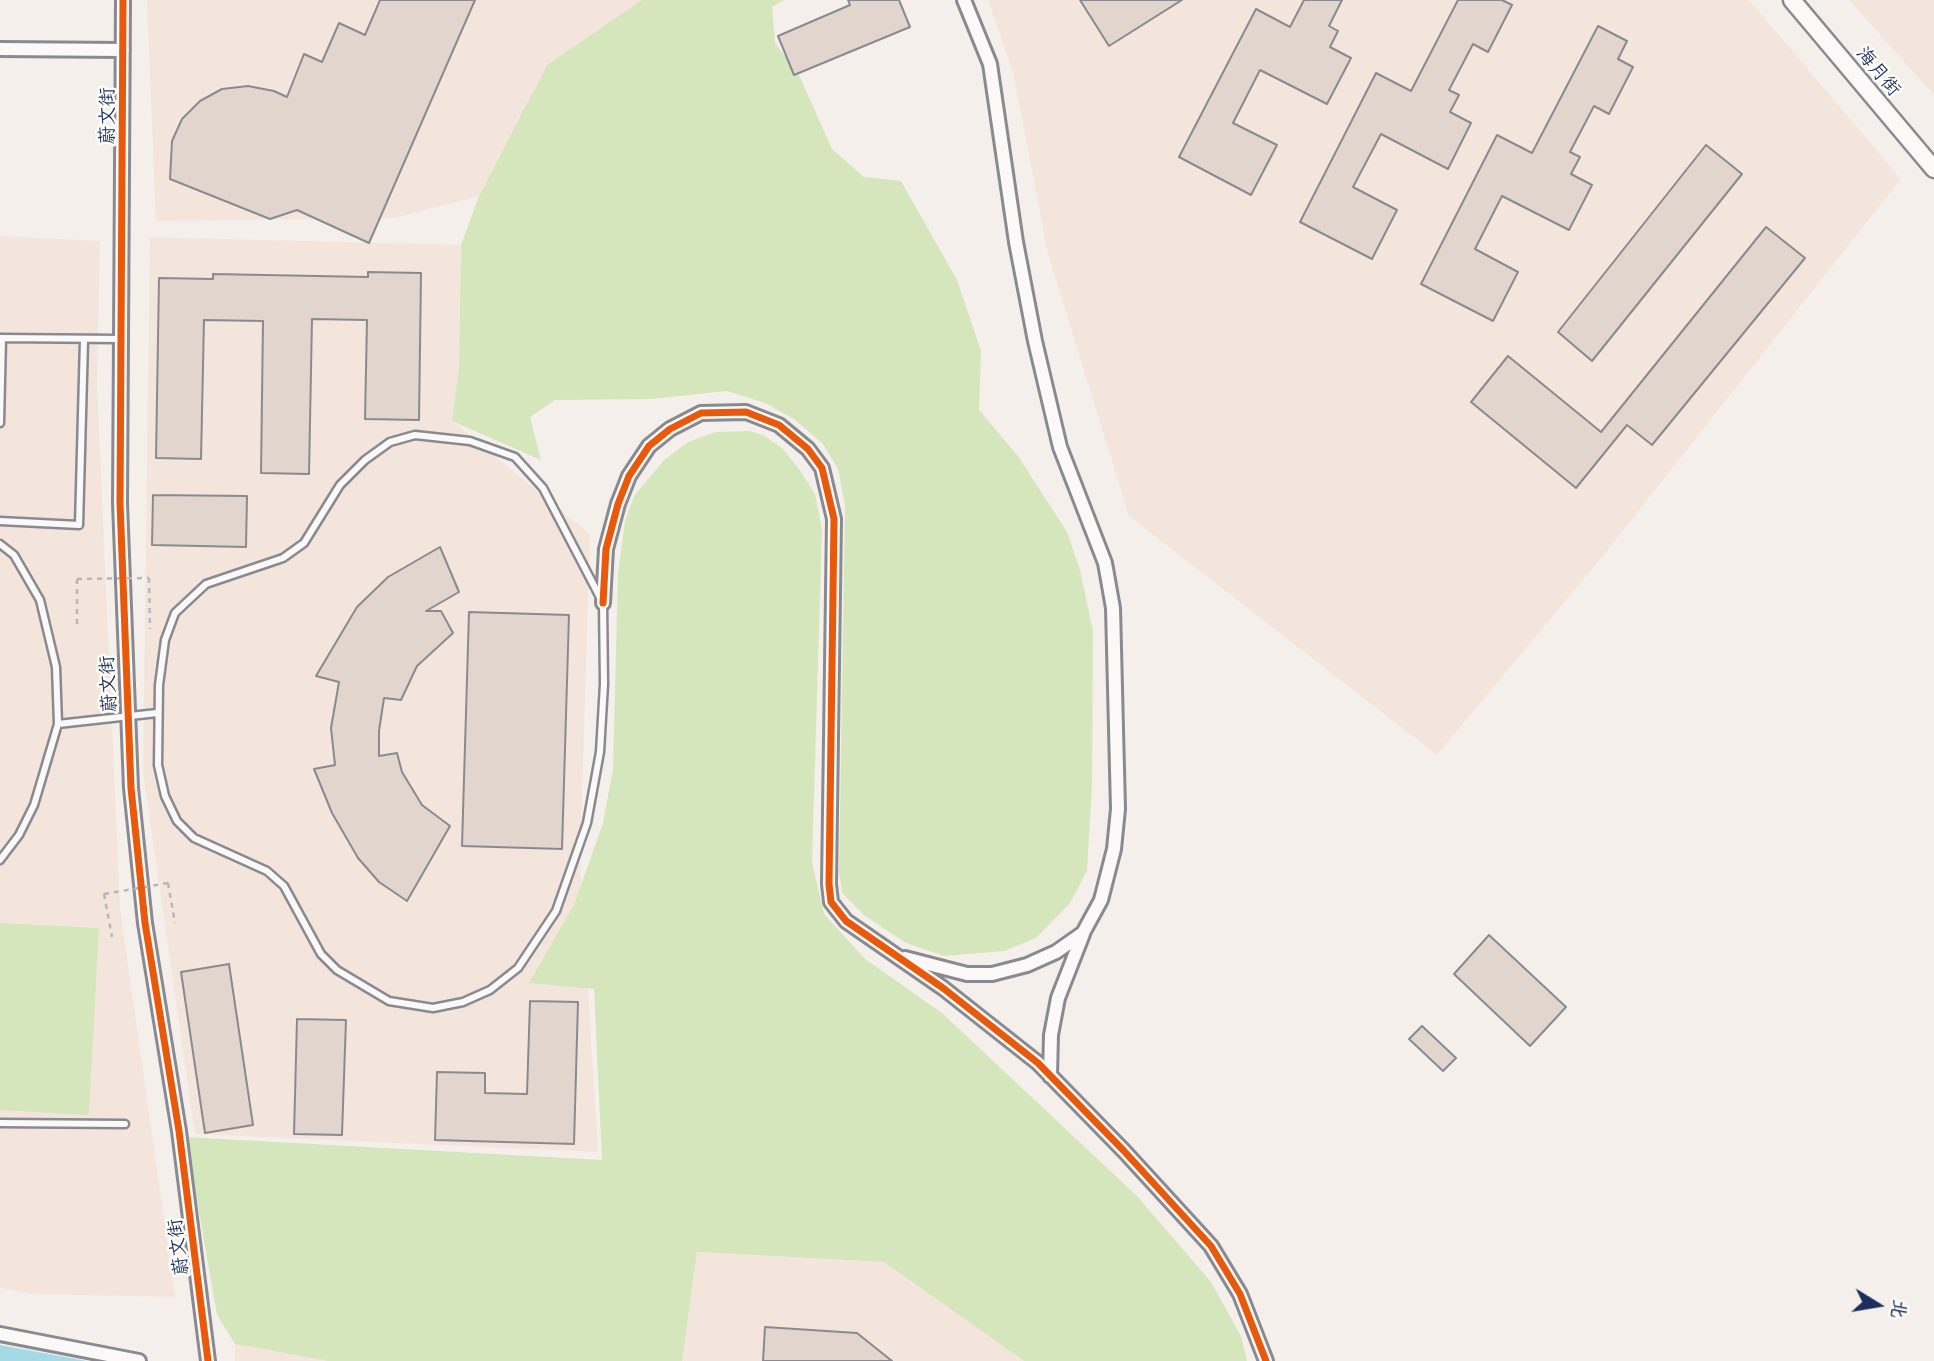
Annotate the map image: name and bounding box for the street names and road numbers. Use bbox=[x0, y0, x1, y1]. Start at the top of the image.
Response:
street label: 海月街 bbox=[1851, 43, 1905, 101]
street label: 蔚文街 bbox=[97, 88, 119, 144]
street label: 蔚文街 bbox=[96, 655, 122, 713]
street label: 蔚文街 bbox=[164, 1217, 194, 1277]

